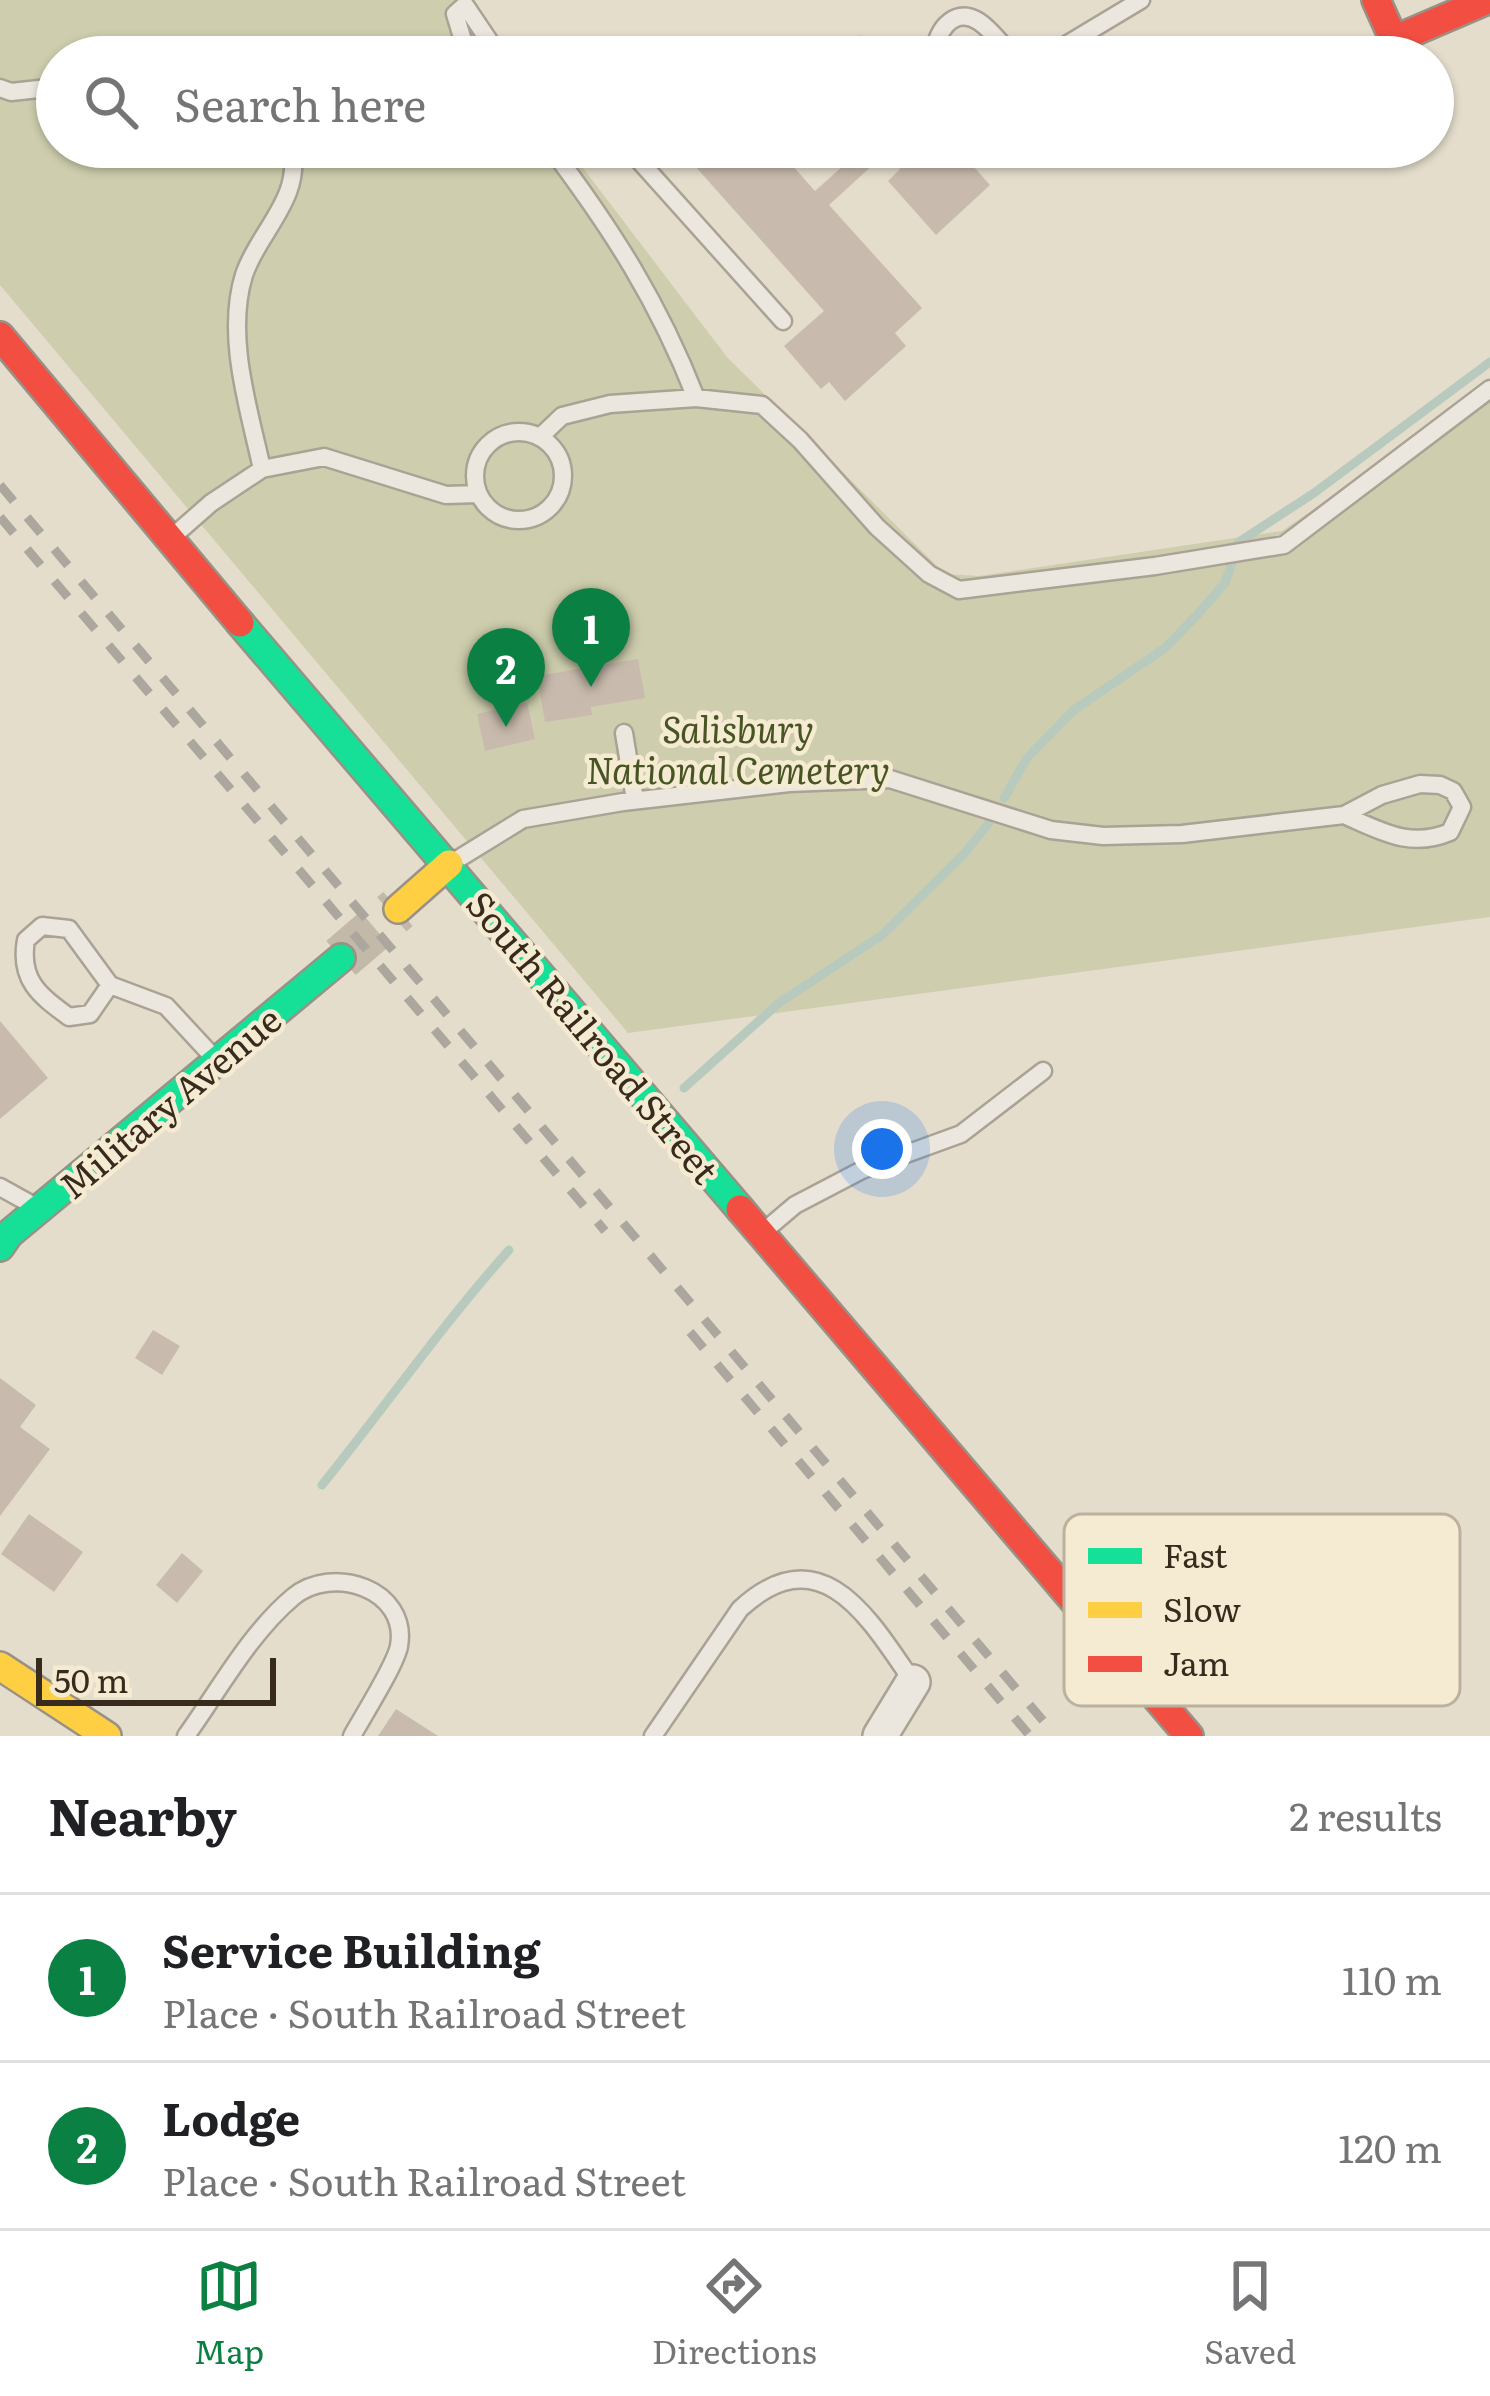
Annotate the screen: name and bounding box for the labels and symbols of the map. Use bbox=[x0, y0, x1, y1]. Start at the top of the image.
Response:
pin: 1 bbox=[552, 588, 630, 687]
pin: 2 bbox=[467, 628, 545, 727]
park label: Salisbury National Cemetery bbox=[586, 701, 890, 795]
street label: South Railroad Street bbox=[455, 878, 733, 1194]
street label: Military Avenue bbox=[47, 992, 291, 1210]
your location bbox=[852, 1119, 912, 1179]
legend bbox=[1064, 1514, 1460, 1706]
text: Fast bbox=[1163, 1529, 1228, 1578]
text: Slow bbox=[1163, 1583, 1241, 1632]
text: Jam bbox=[1163, 1637, 1230, 1686]
scale bar bbox=[36, 1652, 276, 1705]

